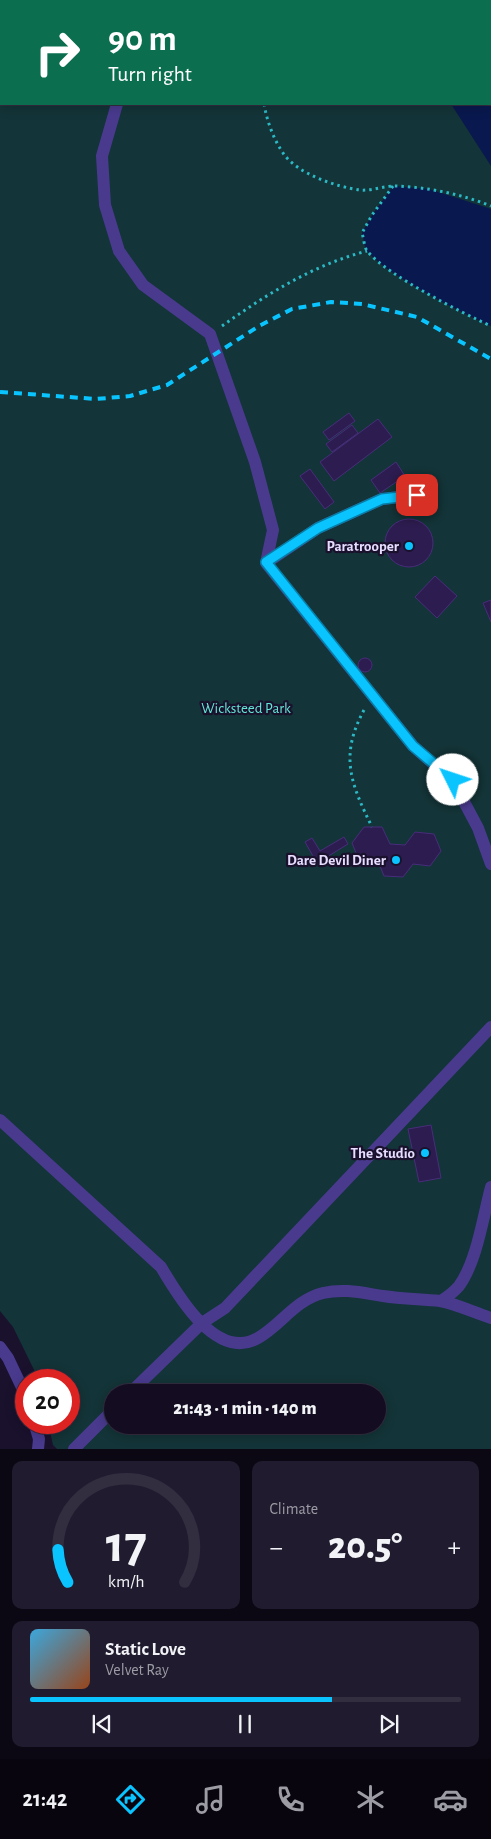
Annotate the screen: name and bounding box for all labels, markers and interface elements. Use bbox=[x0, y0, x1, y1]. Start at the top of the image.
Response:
icon: right bbox=[25, 20, 90, 85]
text: 90 m bbox=[108, 22, 177, 57]
text: Turn right bbox=[108, 63, 192, 85]
pin bbox=[396, 474, 438, 516]
icon: arrive bbox=[403, 481, 431, 509]
place label: Paratrooper bbox=[326, 539, 400, 554]
marker: Paratrooper bbox=[403, 540, 415, 552]
park label: Wicksteed Park bbox=[201, 701, 291, 716]
position arrow bbox=[426, 753, 478, 805]
place label: Dare Devil Diner bbox=[287, 853, 387, 868]
marker: Dare Devil Diner bbox=[390, 854, 402, 866]
place label: The Studio bbox=[350, 1146, 415, 1161]
marker: The Studio bbox=[419, 1147, 431, 1159]
speed limit sign: 20 bbox=[15, 1369, 80, 1434]
text: 21:43 · 1 min · 140 m bbox=[173, 1399, 317, 1418]
text: Climate bbox=[270, 1501, 318, 1517]
text: 17 bbox=[105, 1519, 146, 1571]
text: 20.5° bbox=[328, 1528, 402, 1566]
text: − bbox=[270, 1534, 283, 1562]
text: + bbox=[448, 1534, 461, 1562]
text: km/h bbox=[107, 1573, 144, 1591]
text: Static Love bbox=[105, 1640, 186, 1659]
text: Velvet Ray bbox=[105, 1662, 169, 1678]
icon: previous bbox=[88, 1710, 116, 1738]
icon: pause bbox=[231, 1710, 259, 1738]
icon: next bbox=[375, 1710, 403, 1738]
icon: directions bbox=[113, 1782, 148, 1817]
icon: music bbox=[193, 1782, 228, 1817]
icon: phone bbox=[273, 1782, 308, 1817]
icon: climate bbox=[353, 1782, 388, 1817]
icon: car bbox=[433, 1782, 468, 1817]
text: 21:42 bbox=[23, 1788, 67, 1810]

